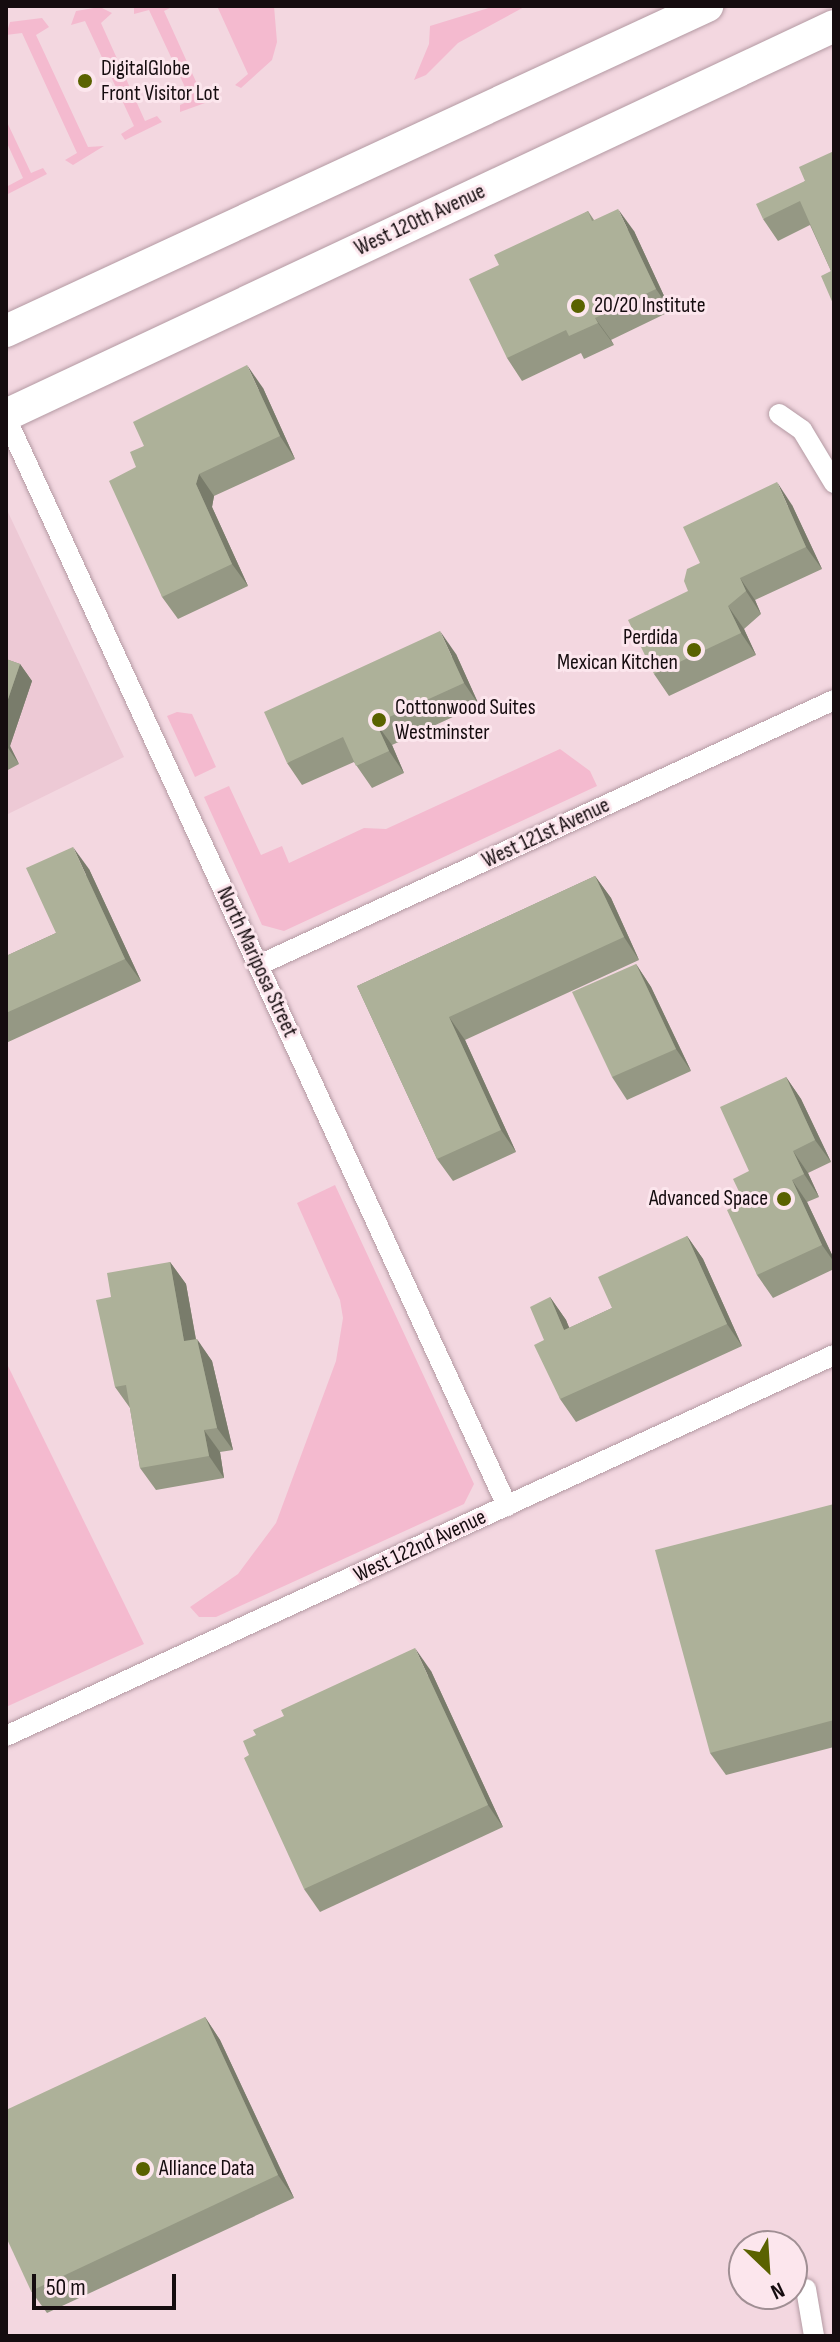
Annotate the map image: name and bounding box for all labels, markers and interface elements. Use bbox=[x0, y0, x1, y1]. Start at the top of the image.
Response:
place label: DigitalGlobe Front Visitor Lot bbox=[101, 55, 219, 106]
marker: DigitalGlobe Front Visitor Lot bbox=[76, 72, 94, 90]
street label: West 120th Avenue bbox=[350, 178, 490, 262]
place label: 20/20 Institute bbox=[594, 293, 705, 319]
marker: 20/20 Institute bbox=[569, 297, 587, 315]
place label: Perdida Mexican Kitchen bbox=[557, 624, 678, 676]
marker: Perdida Mexican Kitchen bbox=[685, 641, 703, 659]
place label: Cottonwood Suites Westminster bbox=[395, 694, 536, 746]
marker: Cottonwood Suites Westminster bbox=[370, 711, 388, 729]
street label: West 121st Avenue bbox=[478, 792, 614, 874]
street label: North Mariposa Street bbox=[211, 883, 303, 1041]
place label: Advanced Space bbox=[649, 1186, 768, 1212]
marker: Advanced Space bbox=[775, 1190, 793, 1208]
street label: West 122nd Avenue bbox=[350, 1504, 490, 1588]
place label: Alliance Data bbox=[159, 2156, 255, 2182]
marker: Alliance Data bbox=[134, 2160, 152, 2178]
north arrow bbox=[728, 2230, 808, 2310]
scale bar bbox=[36, 2258, 180, 2308]
text: 50 m bbox=[46, 2273, 86, 2302]
text: N bbox=[766, 2276, 789, 2305]

